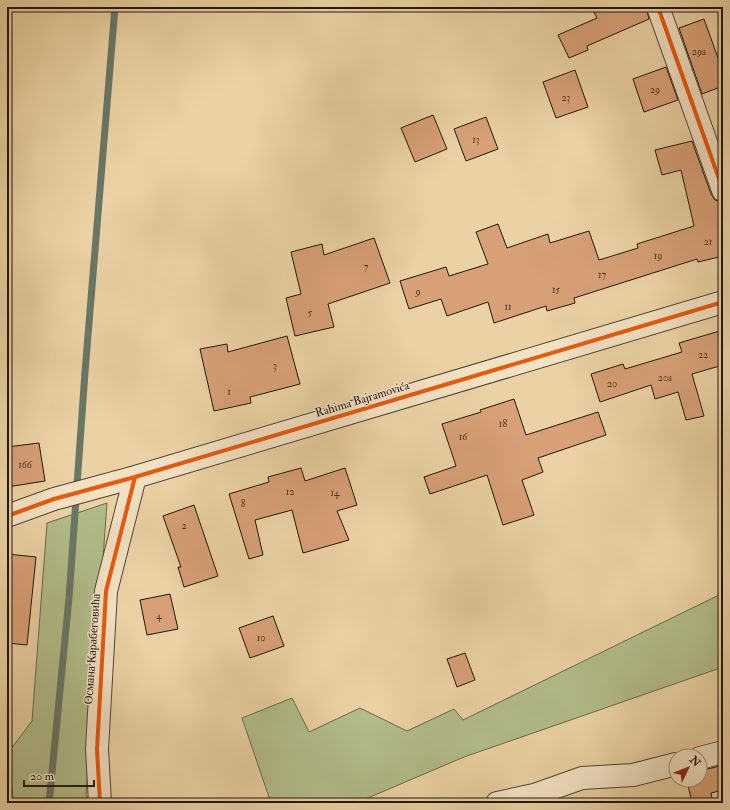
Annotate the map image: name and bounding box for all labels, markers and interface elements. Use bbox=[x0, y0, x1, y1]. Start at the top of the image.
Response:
house number: 29a bbox=[692, 46, 707, 58]
house number: 29 bbox=[650, 84, 660, 96]
house number: 23 bbox=[562, 92, 571, 104]
house number: 13 bbox=[472, 134, 480, 146]
house number: 21 bbox=[704, 236, 713, 248]
house number: 19 bbox=[654, 250, 662, 262]
house number: 7 bbox=[364, 261, 369, 273]
house number: 17 bbox=[598, 269, 606, 281]
house number: 15 bbox=[552, 284, 561, 296]
house number: 9 bbox=[414, 286, 421, 298]
house number: 11 bbox=[504, 301, 512, 313]
house number: 5 bbox=[308, 307, 313, 319]
house number: 22 bbox=[698, 349, 708, 361]
house number: 3 bbox=[273, 360, 277, 372]
house number: 20a bbox=[658, 372, 673, 384]
street label: Rahima Bajramovića bbox=[313, 378, 412, 421]
house number: 20 bbox=[607, 378, 617, 390]
house number: 1 bbox=[227, 386, 231, 398]
house number: 18 bbox=[499, 418, 507, 430]
house number: 16 bbox=[459, 431, 468, 443]
house number: 166 bbox=[18, 459, 33, 471]
house number: 12 bbox=[286, 486, 294, 498]
house number: 14 bbox=[331, 487, 340, 499]
house number: 8 bbox=[241, 498, 246, 510]
house number: 2 bbox=[181, 520, 187, 532]
street label: Османа Карабеговића bbox=[81, 593, 104, 705]
house number: 4 bbox=[156, 610, 162, 622]
house number: 10 bbox=[257, 632, 265, 644]
north arrow bbox=[668, 748, 708, 788]
text: N bbox=[686, 753, 704, 770]
scale bar bbox=[24, 762, 94, 788]
text: 20 m bbox=[30, 769, 55, 784]

